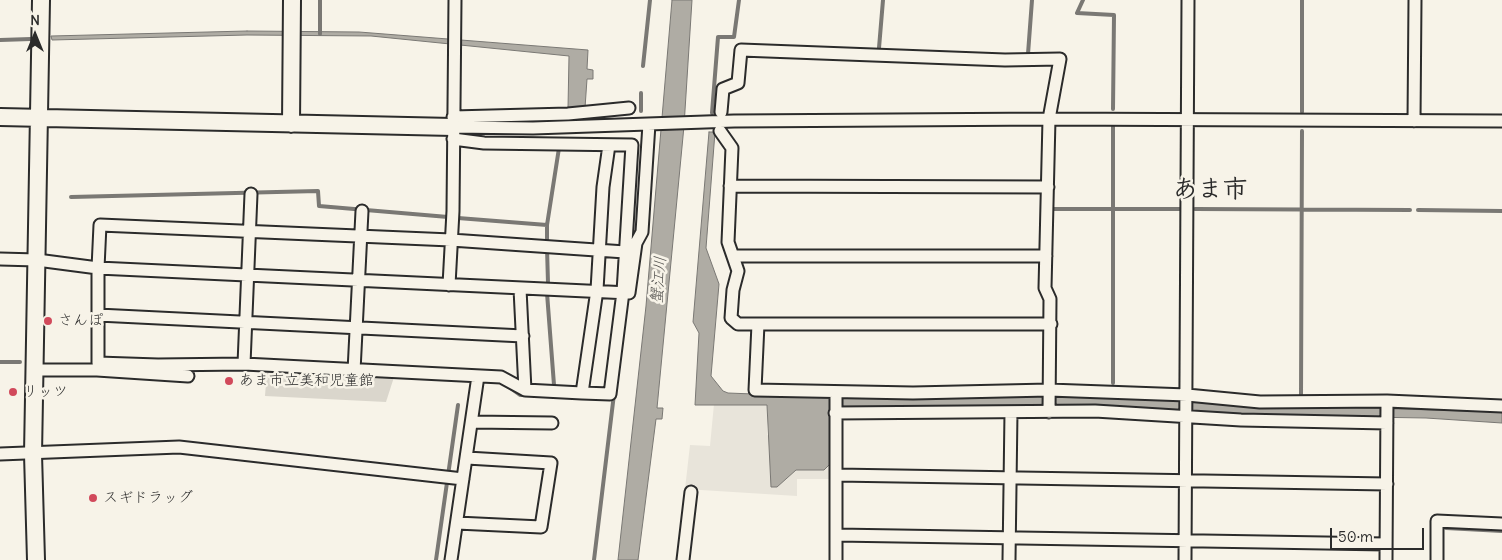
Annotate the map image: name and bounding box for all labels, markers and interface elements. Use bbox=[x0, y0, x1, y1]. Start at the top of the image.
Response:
north arrow bbox=[10, 10, 60, 60]
text: N bbox=[30, 11, 40, 29]
district label: あま市 bbox=[1173, 175, 1247, 205]
water label: 蟹江川 bbox=[647, 255, 671, 305]
place label: さんぽ bbox=[58, 312, 103, 330]
marker: さんぽ bbox=[42, 315, 54, 327]
place label: あま市立美和児童館 bbox=[239, 372, 374, 390]
marker: あま市立美和児童館 bbox=[223, 375, 235, 387]
place label: リッツ bbox=[23, 383, 68, 401]
marker: リッツ bbox=[7, 386, 19, 398]
place label: スギドラッグ bbox=[103, 489, 193, 507]
marker: スギドラッグ bbox=[87, 492, 99, 504]
scale bar bbox=[1332, 518, 1426, 550]
text: 50 m bbox=[1338, 527, 1373, 546]

